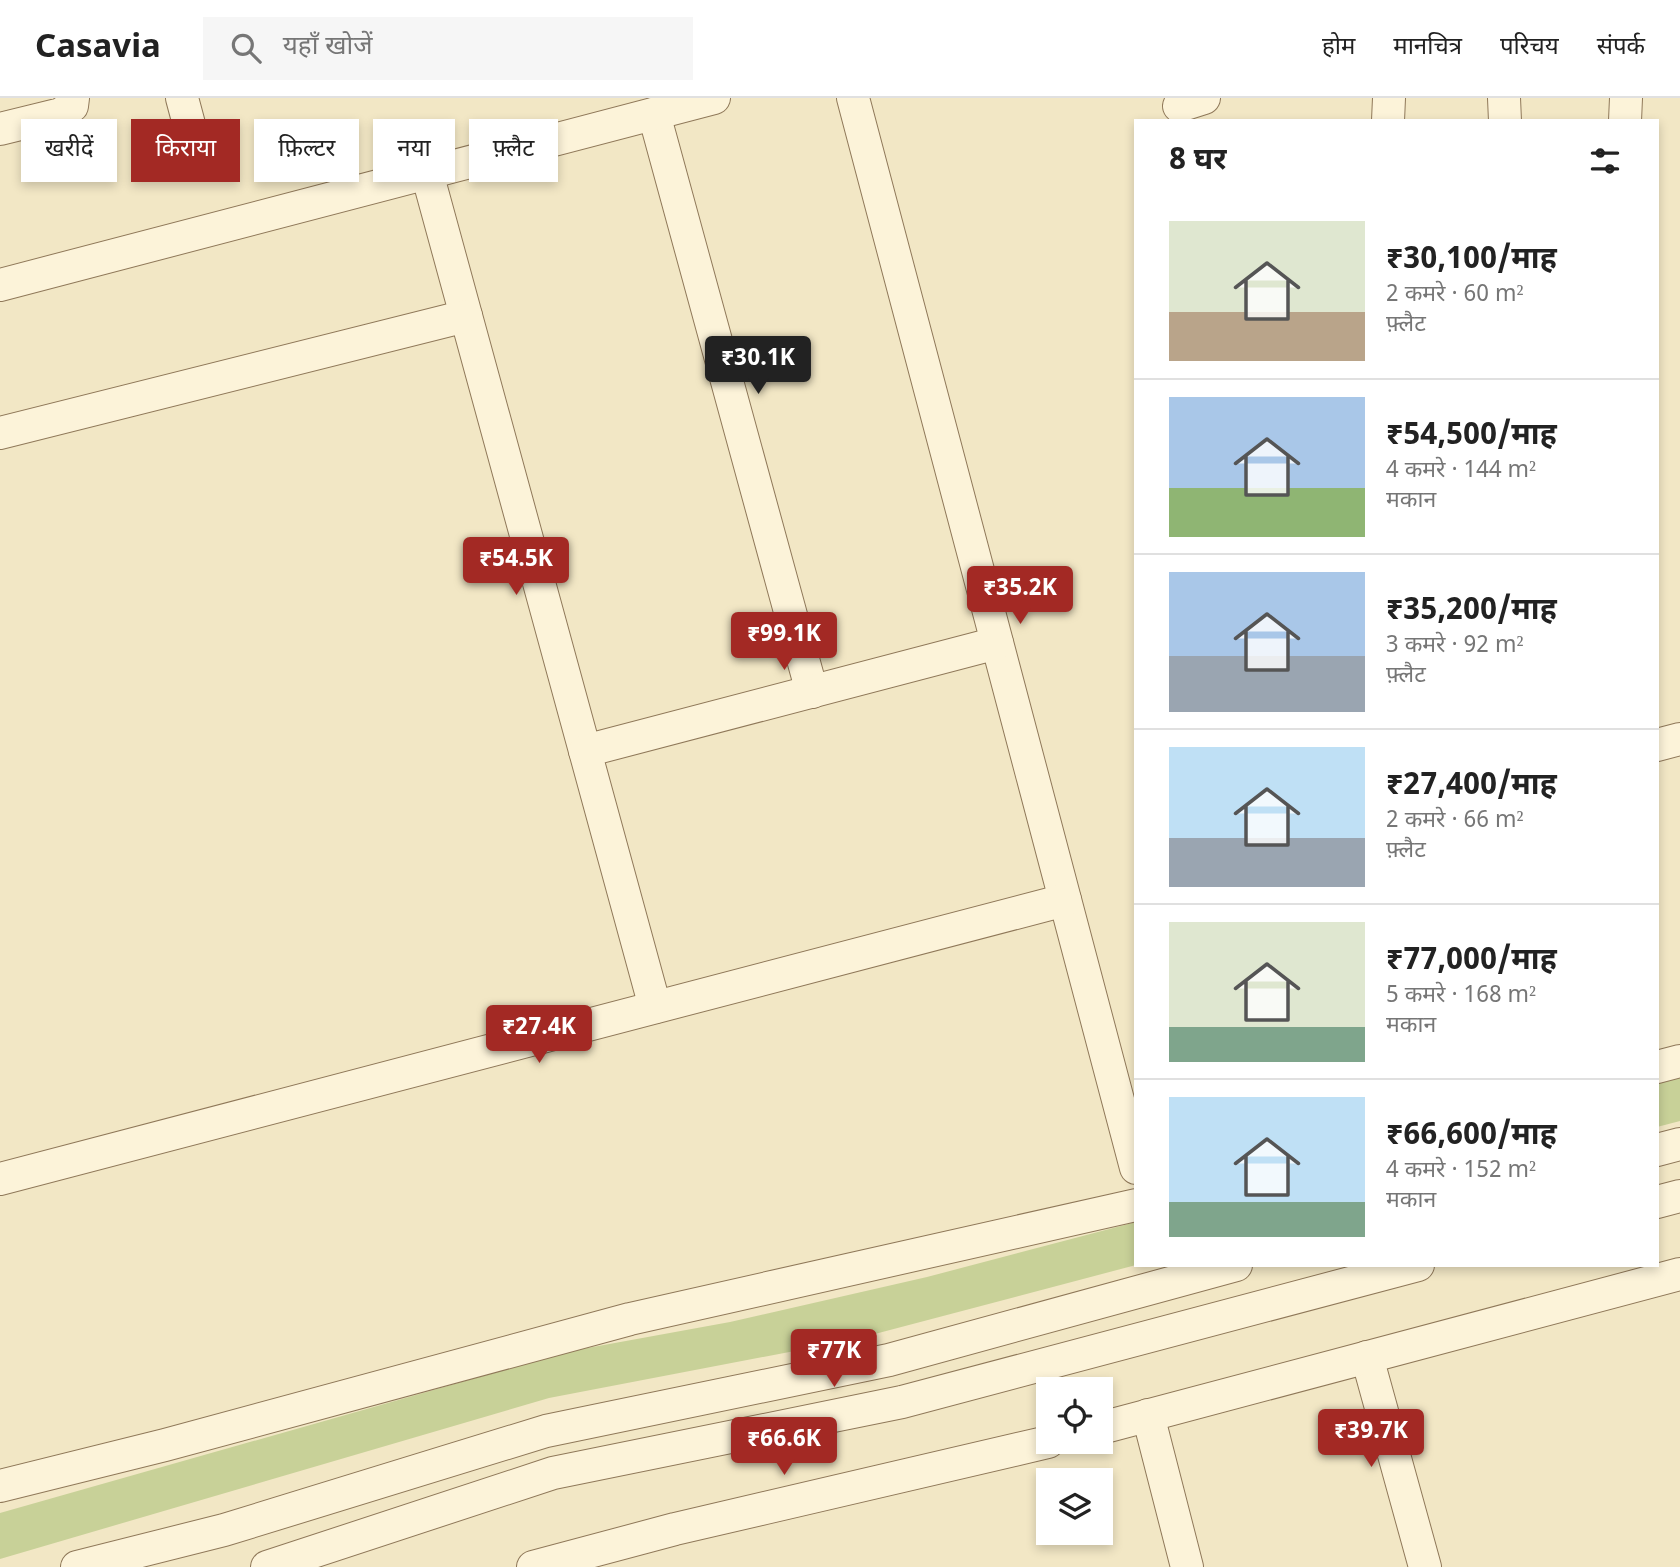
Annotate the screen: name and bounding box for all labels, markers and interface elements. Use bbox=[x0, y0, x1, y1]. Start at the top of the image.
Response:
search box bbox=[203, 17, 693, 80]
text: Casavia bbox=[35, 27, 161, 70]
icon: search bbox=[227, 29, 265, 67]
text: यहाँ खोजें bbox=[283, 31, 372, 65]
text: होम bbox=[1322, 32, 1355, 64]
text: मानचित्र bbox=[1393, 32, 1462, 64]
text: परिचय bbox=[1500, 32, 1559, 64]
text: संपर्क bbox=[1597, 32, 1645, 64]
chip: खरीदें bbox=[21, 119, 117, 182]
chip: किराया bbox=[131, 119, 240, 182]
chip: फ़िल्टर bbox=[254, 119, 359, 182]
chip: नया bbox=[373, 119, 455, 182]
chip: फ़्लैट bbox=[469, 119, 558, 182]
text: 8 घर bbox=[1169, 142, 1226, 181]
icon: filters bbox=[1586, 142, 1624, 180]
text: ₹30,100/माह bbox=[1386, 241, 1557, 280]
icon: home bbox=[1225, 249, 1309, 333]
text: 2 कमरे · 60 m² bbox=[1386, 280, 1523, 310]
text: फ़्लैट bbox=[1386, 310, 1426, 340]
pin: ₹30.1K bbox=[701, 336, 815, 396]
text: ₹30.1K bbox=[721, 344, 795, 374]
text: ₹54,500/माह bbox=[1386, 417, 1557, 456]
icon: home bbox=[1225, 425, 1309, 509]
text: 4 कमरे · 144 m² bbox=[1386, 456, 1536, 486]
text: मकान bbox=[1386, 486, 1436, 516]
pin: ₹54.5K bbox=[459, 538, 573, 597]
text: ₹54.5K bbox=[479, 545, 553, 575]
pin: ₹35.2K bbox=[963, 566, 1077, 626]
text: ₹35.2K bbox=[983, 574, 1057, 604]
text: ₹35,200/माह bbox=[1386, 592, 1557, 631]
icon: home bbox=[1225, 600, 1309, 684]
pin: ₹99.1K bbox=[727, 612, 841, 672]
text: ₹99.1K bbox=[747, 620, 821, 650]
text: 3 कमरे · 92 m² bbox=[1386, 631, 1523, 661]
text: फ़्लैट bbox=[1386, 661, 1426, 691]
text: ₹27,400/माह bbox=[1386, 767, 1557, 806]
icon: home bbox=[1225, 775, 1309, 859]
text: 2 कमरे · 66 m² bbox=[1386, 806, 1523, 836]
text: फ़्लैट bbox=[1386, 836, 1426, 866]
text: ₹77,000/माह bbox=[1386, 942, 1557, 981]
icon: home bbox=[1225, 950, 1309, 1034]
text: 5 कमरे · 168 m² bbox=[1386, 981, 1536, 1011]
pin: ₹27.4K bbox=[482, 1006, 596, 1065]
text: मकान bbox=[1386, 1011, 1436, 1041]
text: ₹27.4K bbox=[502, 1013, 576, 1043]
text: ₹66,600/माह bbox=[1386, 1117, 1557, 1156]
icon: home bbox=[1225, 1125, 1309, 1209]
text: 4 कमरे · 152 m² bbox=[1386, 1156, 1536, 1186]
text: मकान bbox=[1386, 1186, 1436, 1216]
pin: ₹77K bbox=[793, 1330, 875, 1389]
text: ₹77K bbox=[807, 1337, 861, 1367]
map controls bbox=[1036, 1377, 1113, 1545]
button: locate bbox=[1036, 1377, 1113, 1454]
pin: ₹39.7K bbox=[1314, 1410, 1428, 1469]
text: ₹39.7K bbox=[1334, 1417, 1408, 1447]
pin: ₹66.6K bbox=[727, 1418, 841, 1477]
text: ₹66.6K bbox=[747, 1425, 821, 1455]
button: layers bbox=[1036, 1468, 1113, 1545]

